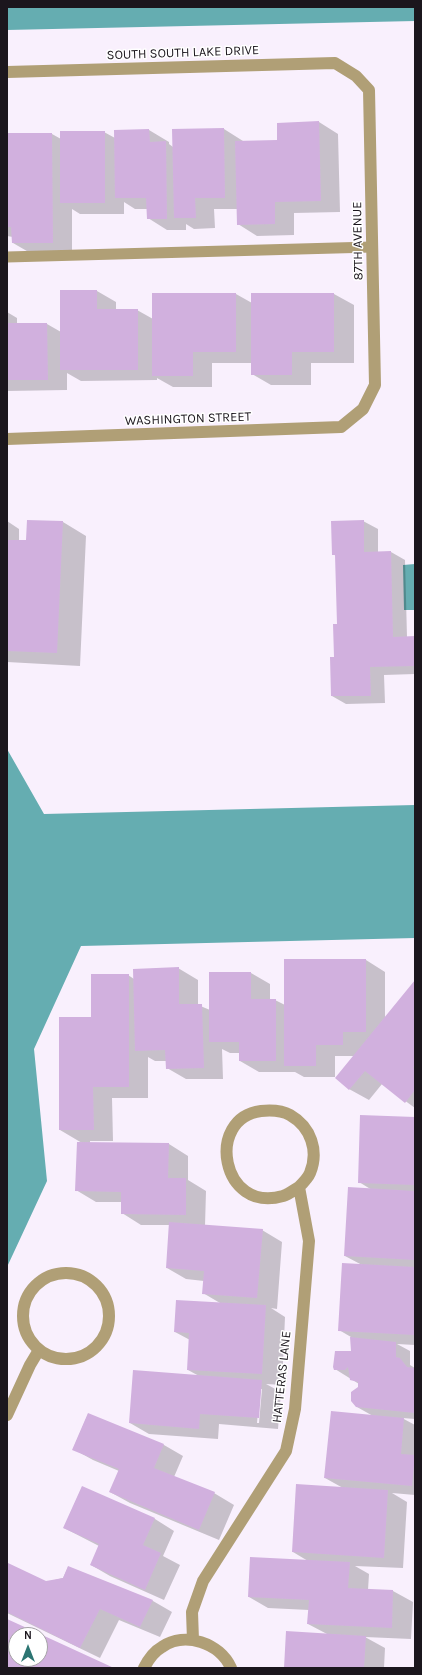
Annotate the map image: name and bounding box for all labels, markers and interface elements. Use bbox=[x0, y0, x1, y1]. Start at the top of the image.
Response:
street label: SOUTH SOUTH LAKE DRIVE bbox=[106, 43, 260, 63]
street label: 87TH AVENUE bbox=[350, 201, 366, 281]
street label: WASHINGTON STREET bbox=[125, 409, 251, 429]
street label: HATTERAS LANE bbox=[269, 1330, 295, 1424]
north arrow bbox=[8, 1627, 48, 1667]
text: N bbox=[24, 1629, 32, 1642]

